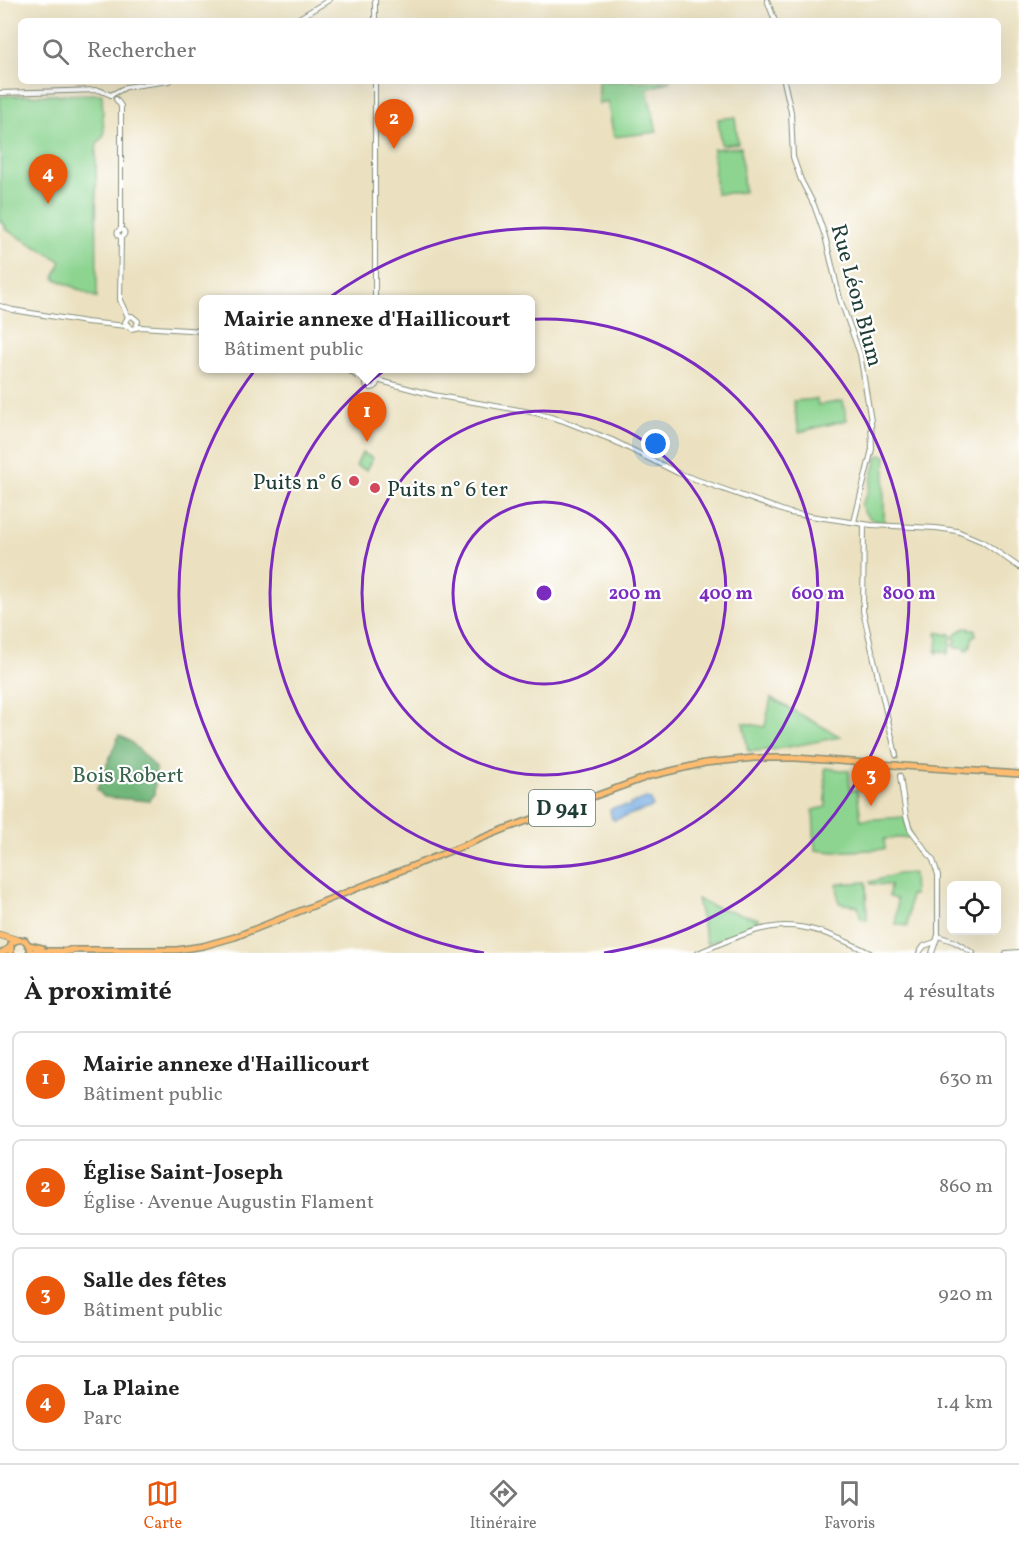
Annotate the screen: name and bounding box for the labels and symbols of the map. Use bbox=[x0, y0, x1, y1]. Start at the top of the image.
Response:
pin: 2 bbox=[374, 100, 414, 149]
pin: 4 bbox=[28, 154, 68, 204]
street label: Rue Léon Blum bbox=[822, 221, 890, 370]
pin: 1 bbox=[348, 392, 386, 442]
your location bbox=[641, 429, 670, 458]
place label: Puits n° 6 bbox=[253, 468, 342, 499]
marker: Puits n° 6 bbox=[347, 474, 361, 488]
place label: Puits n° 6 ter bbox=[387, 475, 508, 506]
marker: Puits n° 6 ter bbox=[368, 481, 382, 495]
text: 200 m bbox=[609, 582, 661, 607]
text: 400 m bbox=[699, 582, 753, 607]
text: 600 m bbox=[791, 582, 845, 607]
text: 800 m bbox=[882, 582, 936, 607]
centre of rings bbox=[534, 583, 554, 603]
pin: 3 bbox=[852, 756, 890, 806]
park label: Bois Robert bbox=[72, 761, 184, 792]
road number: D 941 bbox=[529, 790, 595, 826]

